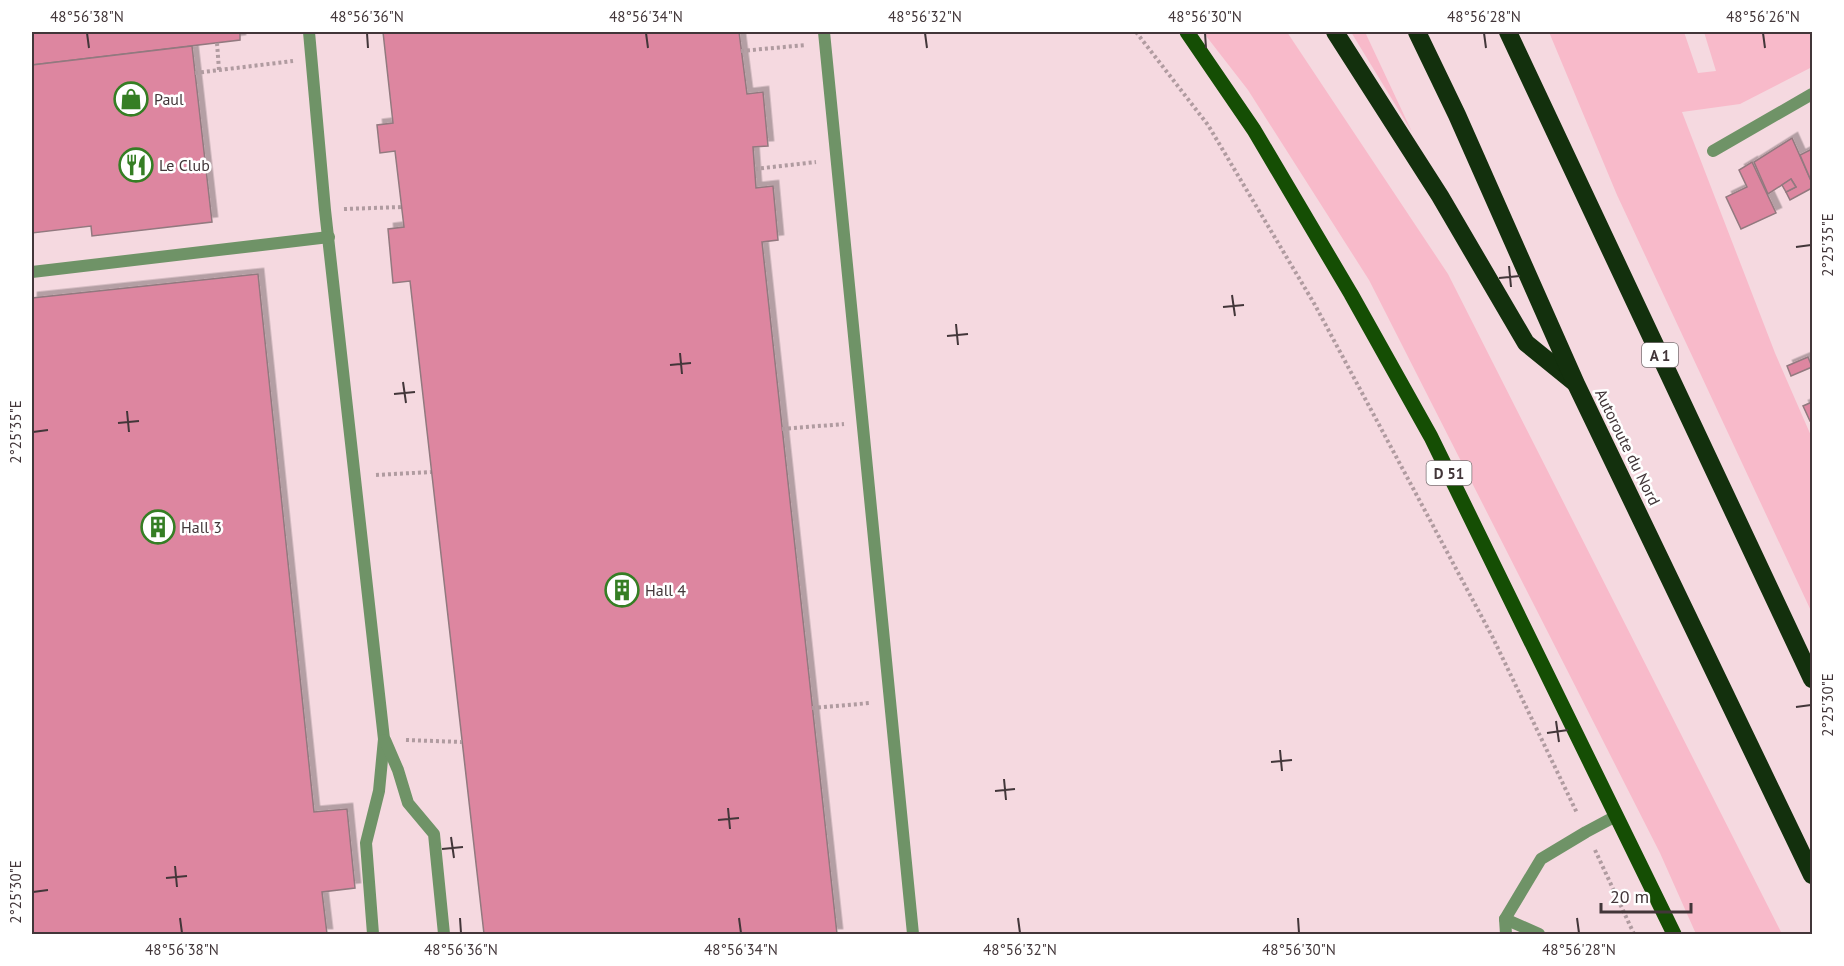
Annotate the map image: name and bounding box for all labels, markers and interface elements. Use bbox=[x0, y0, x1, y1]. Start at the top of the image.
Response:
text: 48°56'38"N bbox=[50, 7, 124, 26]
text: 48°56'36"N bbox=[330, 7, 404, 26]
text: 48°56'34"N bbox=[609, 7, 683, 26]
text: 48°56'32"N bbox=[888, 7, 962, 26]
text: 48°56'30"N bbox=[1168, 7, 1242, 26]
text: 48°56'28"N bbox=[1447, 7, 1521, 26]
text: 48°56'26"N bbox=[1726, 7, 1800, 26]
shop icon: Paul bbox=[113, 81, 149, 117]
place label: Paul bbox=[154, 89, 184, 109]
restaurant icon: Le Club bbox=[118, 147, 154, 183]
place label: Le Club bbox=[159, 155, 210, 175]
text: 2°25'35"E bbox=[1818, 213, 1837, 277]
road number: A 1 bbox=[1642, 343, 1678, 367]
street label: Autoroute du Nord bbox=[1591, 386, 1665, 508]
text: 2°25'35"E bbox=[6, 400, 25, 464]
road number: D 51 bbox=[1426, 461, 1472, 485]
building icon: Hall 3 bbox=[140, 509, 176, 545]
place label: Hall 3 bbox=[181, 517, 222, 537]
building icon: Hall 4 bbox=[604, 572, 640, 608]
place label: Hall 4 bbox=[645, 580, 686, 600]
text: 2°25'30"E bbox=[1818, 673, 1837, 737]
text: 2°25'30"E bbox=[6, 860, 25, 924]
scale bar bbox=[1601, 876, 1691, 914]
text: 20 m bbox=[1610, 885, 1649, 908]
text: 48°56'38"N bbox=[145, 940, 219, 959]
text: 48°56'36"N bbox=[424, 940, 498, 959]
text: 48°56'34"N bbox=[704, 940, 778, 959]
text: 48°56'32"N bbox=[983, 940, 1057, 959]
text: 48°56'30"N bbox=[1262, 940, 1336, 959]
text: 48°56'28"N bbox=[1542, 940, 1616, 959]

